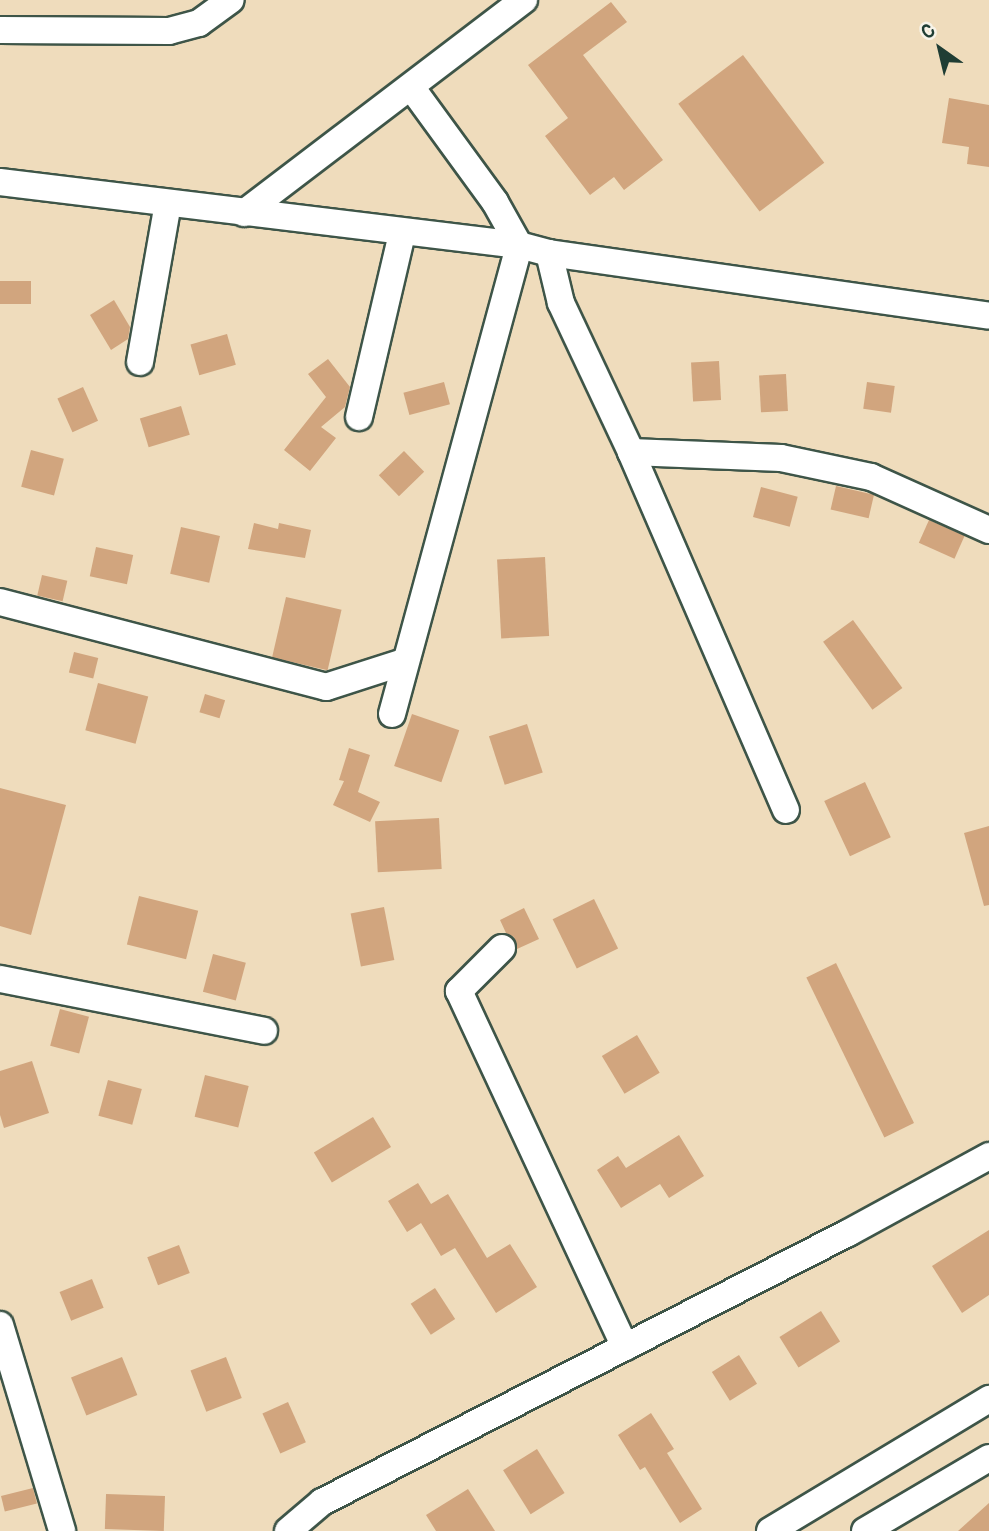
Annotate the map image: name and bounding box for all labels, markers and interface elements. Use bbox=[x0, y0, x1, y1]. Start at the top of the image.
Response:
north arrow bbox=[905, 14, 975, 84]
text: С bbox=[917, 18, 940, 45]

